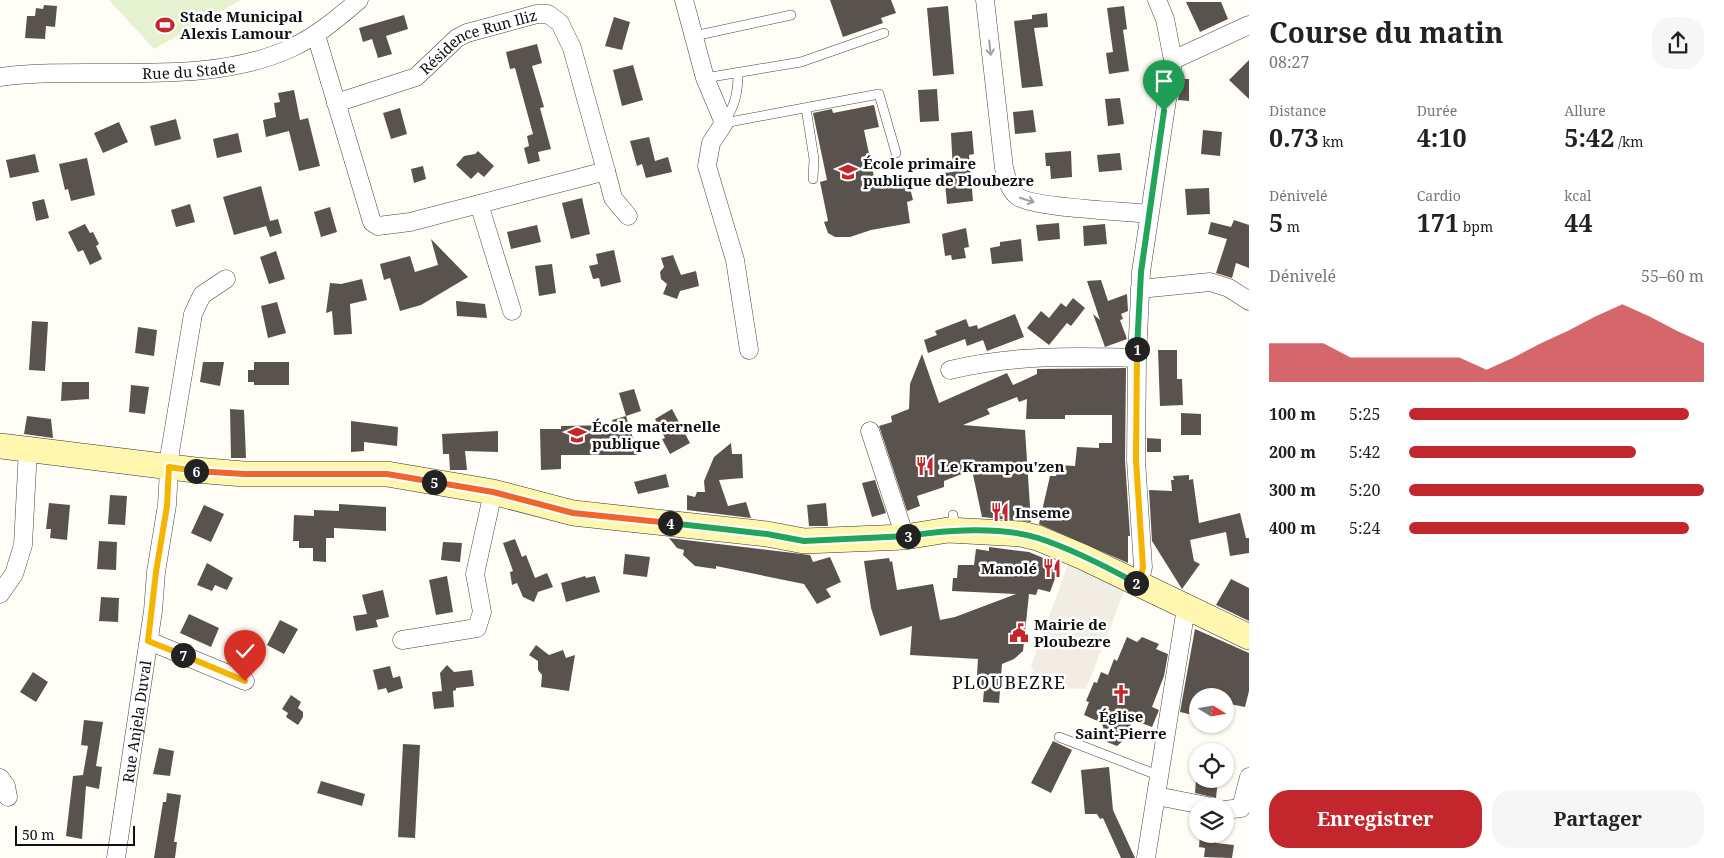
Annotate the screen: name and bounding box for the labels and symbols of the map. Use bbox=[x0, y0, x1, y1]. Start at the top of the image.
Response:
street label: Résidence Run Iliz bbox=[415, 5, 539, 79]
place label: Stade Municipal Alexis Lamour bbox=[180, 6, 303, 43]
sports icon: Stade Municipal Alexis Lamour bbox=[154, 14, 176, 36]
one-way arrow bbox=[985, 40, 995, 56]
street label: Rue du Stade bbox=[142, 56, 237, 83]
pin bbox=[1143, 60, 1185, 111]
place label: École primaire publique de Ploubezre bbox=[863, 153, 1034, 190]
school or university icon: École primaire publique de Ploubezre bbox=[837, 161, 859, 183]
one-way arrow bbox=[1018, 195, 1034, 205]
pin: 1 bbox=[1124, 336, 1150, 362]
place label: École maternelle publique bbox=[592, 416, 721, 453]
school or university icon: École maternelle publique bbox=[566, 424, 588, 446]
restaurant icon: Le Krampou'zen bbox=[914, 455, 936, 477]
place label: Le Krampou'zen bbox=[940, 456, 1064, 476]
pin: 6 bbox=[184, 458, 208, 484]
pin: 5 bbox=[422, 470, 446, 494]
restaurant icon: Inseme bbox=[989, 501, 1011, 523]
place label: Inseme bbox=[1015, 502, 1070, 522]
pin: 4 bbox=[658, 510, 682, 536]
pin: 3 bbox=[896, 524, 920, 548]
restaurant icon: Manolé bbox=[1041, 557, 1063, 579]
place label: Manolé bbox=[981, 558, 1037, 578]
pin: 2 bbox=[1124, 570, 1148, 596]
place label: Mairie de Ploubezre bbox=[1034, 614, 1111, 651]
public building icon: Mairie de Ploubezre bbox=[1008, 622, 1030, 644]
pin bbox=[224, 630, 266, 681]
pin: 7 bbox=[170, 642, 196, 668]
street label: Rue Anjela Duval bbox=[117, 659, 156, 784]
district label: PLOUBEZRE bbox=[952, 670, 1066, 694]
church icon: Église Saint-Pierre bbox=[1110, 683, 1132, 705]
north arrow bbox=[1189, 688, 1234, 732]
place label: Église Saint-Pierre bbox=[1075, 706, 1167, 743]
scale bar bbox=[15, 823, 135, 846]

